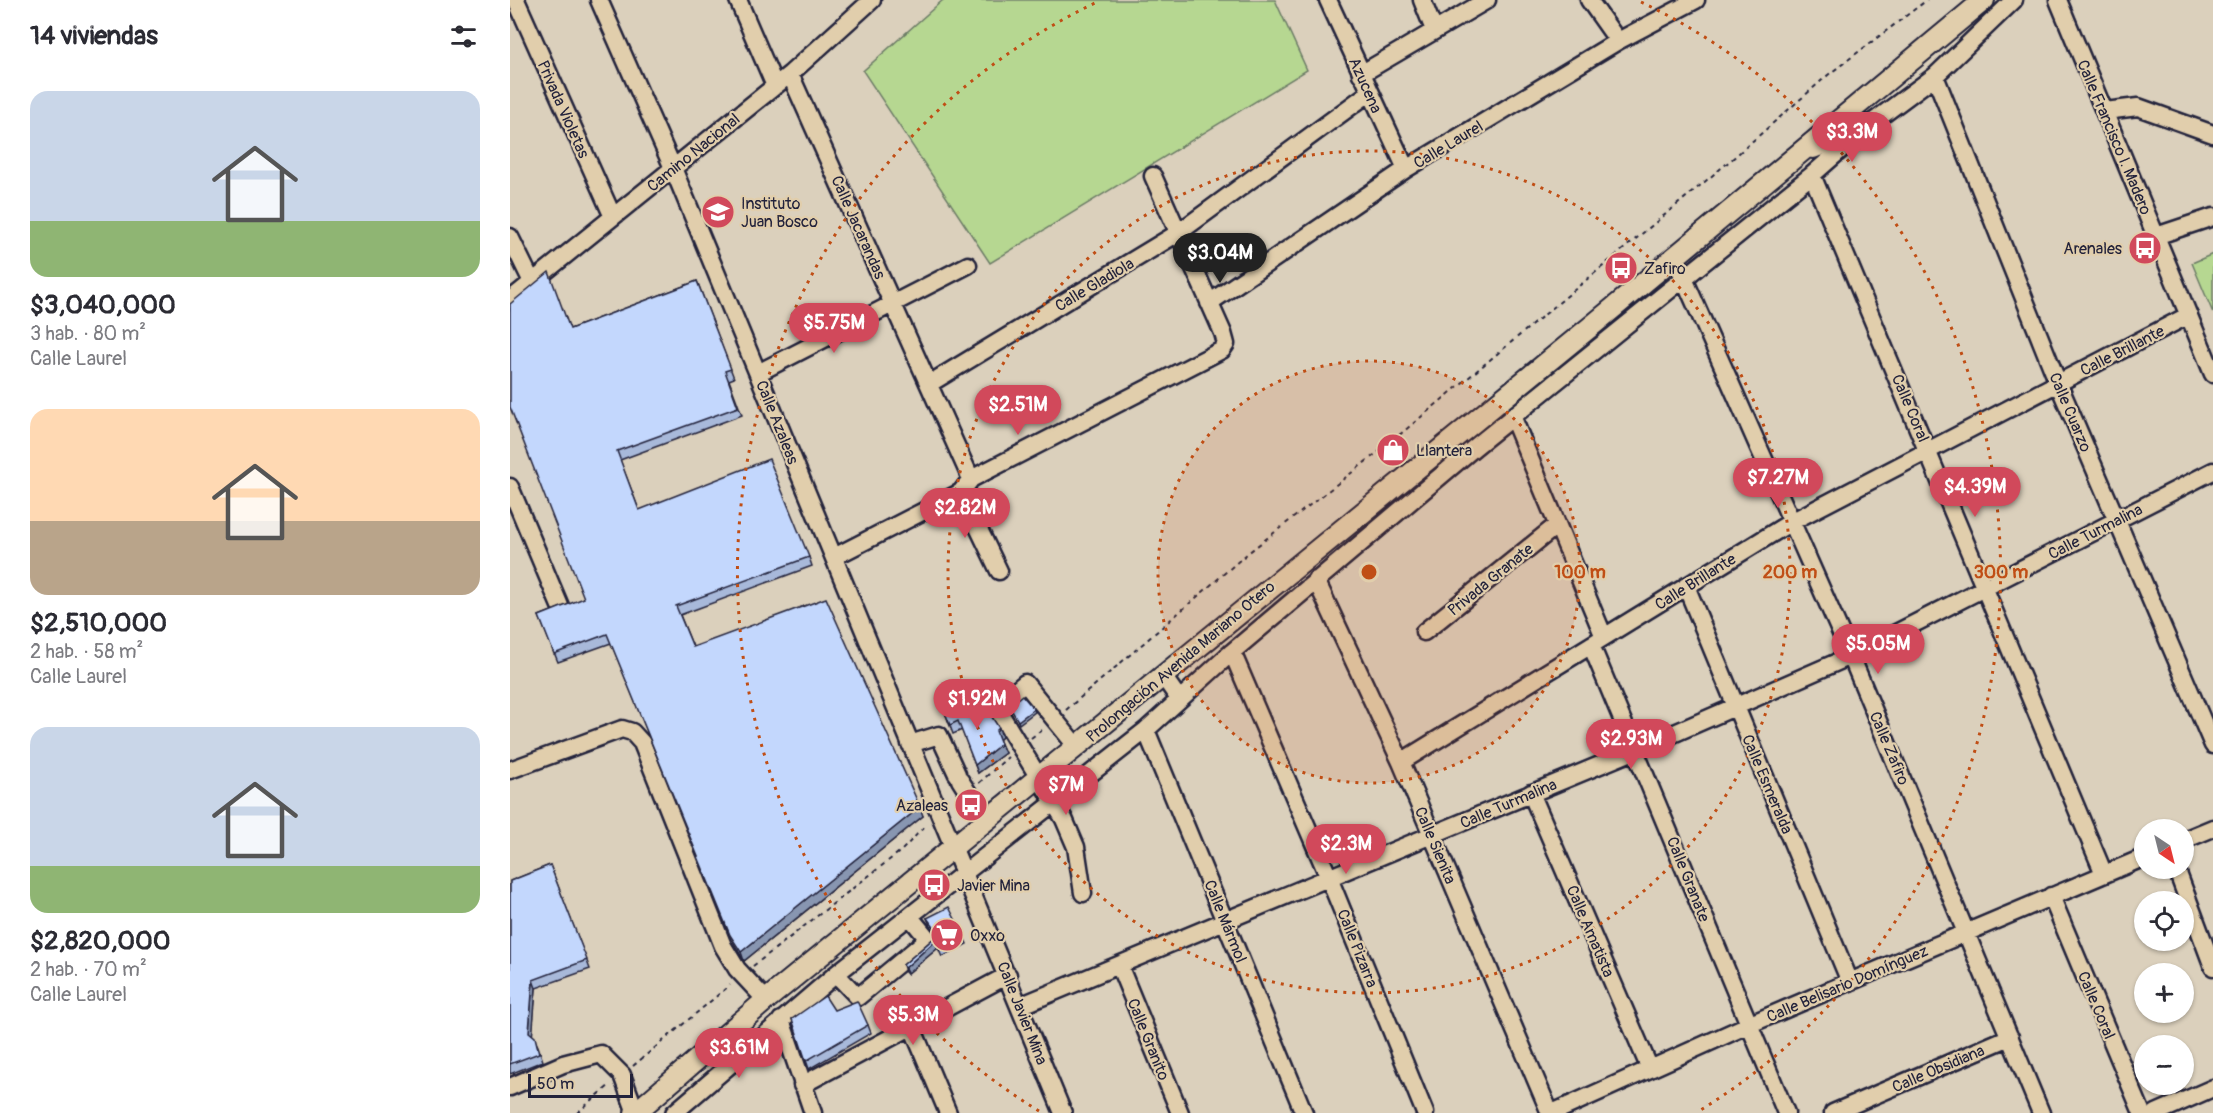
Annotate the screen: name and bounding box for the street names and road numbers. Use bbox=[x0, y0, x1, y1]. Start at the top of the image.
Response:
street label: Azucena bbox=[1344, 54, 1386, 116]
street label: Calle Francisco I. Madero bbox=[2072, 57, 2156, 218]
street label: Privada Violetas bbox=[533, 58, 594, 161]
street label: Camino Nacional bbox=[643, 109, 744, 196]
street label: Calle Laurel bbox=[1410, 116, 1487, 173]
street label: Calle Jacarandas bbox=[826, 173, 890, 282]
street label: Calle Gladiola bbox=[1051, 253, 1138, 316]
street label: Calle Brillante bbox=[2077, 321, 2168, 381]
street label: Calle Cuarzo bbox=[2044, 370, 2096, 455]
street label: Calle Coral bbox=[1887, 371, 1933, 445]
street label: Calle Azaleas bbox=[751, 378, 803, 467]
street label: Calle Turmalina bbox=[2045, 500, 2146, 564]
street label: Privada Granate bbox=[1444, 539, 1538, 620]
street label: Calle Brillante bbox=[1651, 549, 1740, 615]
street label: Prolongación Avenida Mariano Otero bbox=[1082, 576, 1280, 747]
street label: Calle Zafiro bbox=[1865, 709, 1914, 789]
street label: Calle Esmeralda bbox=[1737, 732, 1797, 837]
street label: Calle Turmalina bbox=[1457, 775, 1560, 833]
street label: Calle Sienita bbox=[1410, 804, 1460, 887]
street label: Calle Granate bbox=[1662, 834, 1714, 925]
street label: Calle Mármol bbox=[1199, 877, 1251, 966]
street label: Calle Amatista bbox=[1562, 882, 1618, 980]
street label: Calle Pizarra bbox=[1332, 906, 1382, 990]
street label: Calle Belisario Domínguez bbox=[1764, 941, 1931, 1027]
street label: Calle Javier Mina bbox=[992, 959, 1052, 1068]
street label: Calle Coral bbox=[2073, 968, 2119, 1042]
street label: Calle Granito bbox=[1123, 996, 1174, 1084]
street label: Calle Obsidiana bbox=[1889, 1040, 1988, 1097]

